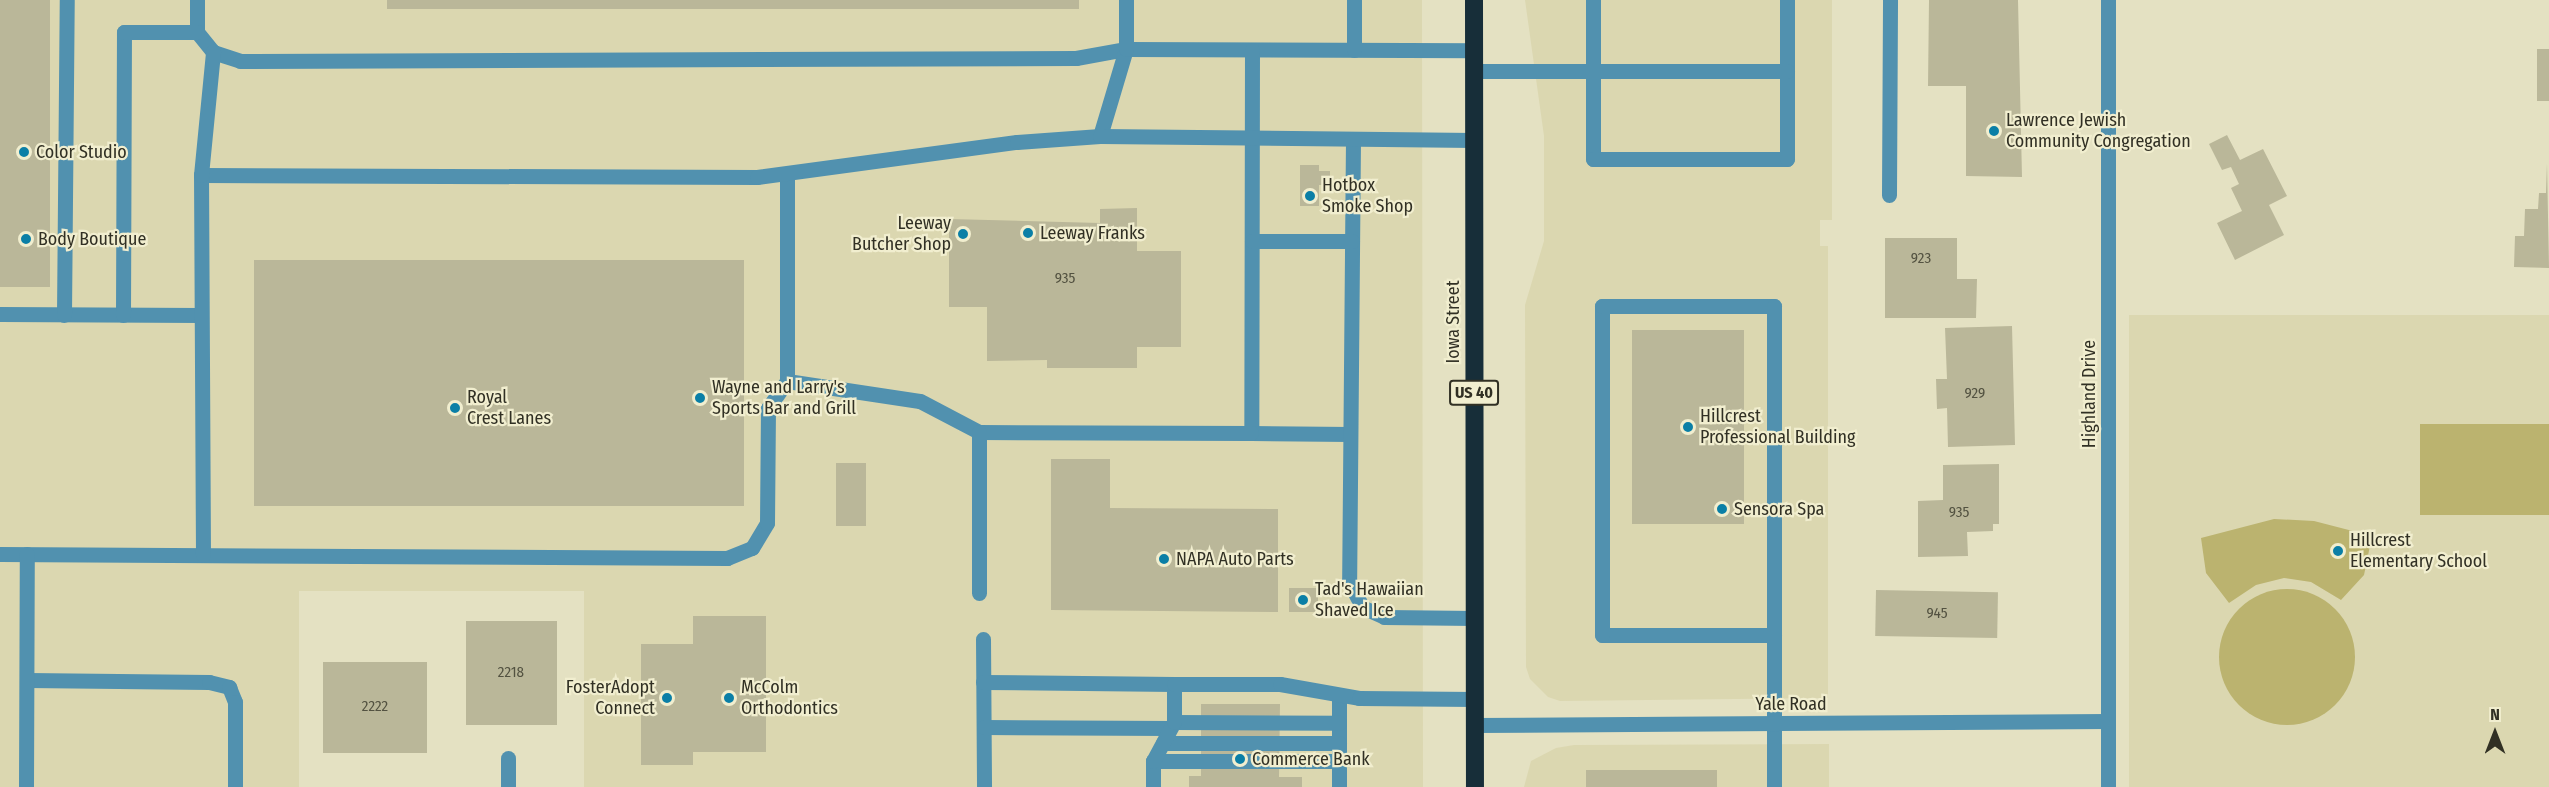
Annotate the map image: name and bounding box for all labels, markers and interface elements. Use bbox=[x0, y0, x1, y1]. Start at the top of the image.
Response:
place label: Lawrence Jewish Community Congregation bbox=[2006, 110, 2191, 152]
marker: Lawrence Jewish Community Congregation bbox=[1987, 124, 2001, 138]
place label: Color Studio bbox=[36, 141, 127, 163]
marker: Color Studio bbox=[17, 145, 31, 159]
place label: Hotbox Smoke Shop bbox=[1322, 175, 1413, 218]
marker: Hotbox Smoke Shop bbox=[1303, 189, 1317, 203]
place label: Leeway Butcher Shop bbox=[852, 213, 951, 256]
place label: Leeway Franks bbox=[1040, 222, 1145, 244]
marker: Leeway Franks bbox=[1021, 226, 1035, 240]
marker: Leeway Butcher Shop bbox=[956, 227, 970, 241]
place label: Body Boutique bbox=[38, 228, 146, 250]
marker: Body Boutique bbox=[19, 232, 33, 246]
house number: 923 bbox=[1911, 250, 1931, 268]
house number: 935 bbox=[1055, 270, 1075, 288]
street label: Iowa Street bbox=[1442, 280, 1464, 364]
street label: Highland Drive bbox=[2078, 340, 2100, 448]
place label: Wayne and Larry's Sports Bar and Grill bbox=[712, 377, 856, 420]
road number: US 40 bbox=[1448, 380, 1500, 406]
house number: 929 bbox=[1965, 385, 1985, 403]
place label: Royal Crest Lanes bbox=[467, 387, 551, 430]
marker: Wayne and Larry's Sports Bar and Grill bbox=[693, 391, 707, 405]
marker: Royal Crest Lanes bbox=[448, 401, 462, 415]
place label: Hillcrest Professional Building bbox=[1700, 406, 1855, 448]
marker: Hillcrest Professional Building bbox=[1681, 420, 1695, 434]
place label: Sensora Spa bbox=[1734, 498, 1824, 520]
marker: Sensora Spa bbox=[1715, 502, 1729, 516]
house number: 935 bbox=[1949, 504, 1969, 522]
place label: Hillcrest Elementary School bbox=[2350, 530, 2487, 572]
marker: Hillcrest Elementary School bbox=[2331, 544, 2345, 558]
place label: NAPA Auto Parts bbox=[1176, 548, 1294, 570]
marker: NAPA Auto Parts bbox=[1157, 552, 1171, 566]
place label: Tad's Hawaiian Shaved Ice bbox=[1315, 579, 1424, 622]
marker: Tad's Hawaiian Shaved Ice bbox=[1296, 593, 1310, 607]
house number: 945 bbox=[1926, 605, 1948, 623]
house number: 2218 bbox=[498, 664, 524, 682]
place label: FosterAdopt Connect bbox=[566, 677, 655, 720]
place label: McColm Orthodontics bbox=[741, 677, 838, 720]
marker: FosterAdopt Connect bbox=[660, 691, 674, 705]
marker: McColm Orthodontics bbox=[722, 691, 736, 705]
street label: Yale Road bbox=[1755, 693, 1827, 715]
house number: 2222 bbox=[362, 698, 388, 716]
north arrow bbox=[2465, 703, 2525, 763]
text: N bbox=[2490, 705, 2500, 724]
place label: Commerce Bank bbox=[1252, 748, 1370, 770]
marker: Commerce Bank bbox=[1233, 752, 1247, 766]

